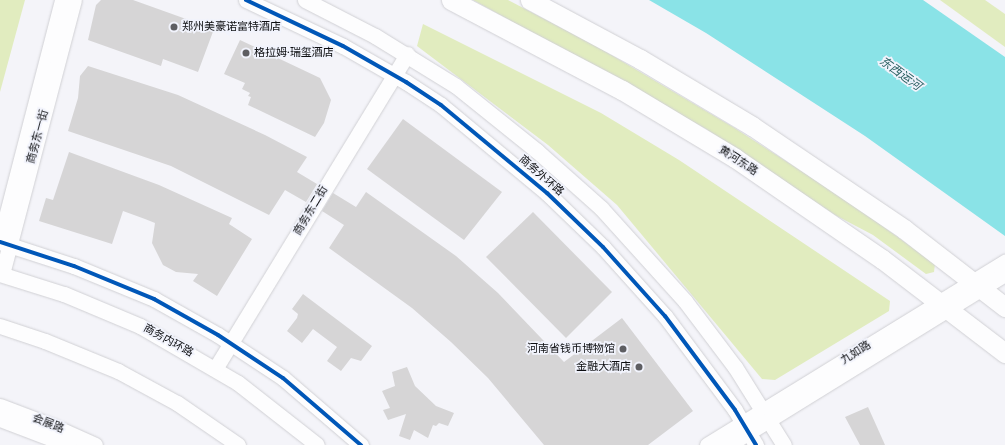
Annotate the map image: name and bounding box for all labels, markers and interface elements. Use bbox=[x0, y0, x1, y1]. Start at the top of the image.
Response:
place label: 郑州美豪诺富特酒店 bbox=[182, 20, 281, 34]
marker: 郑州美豪诺富特酒店 bbox=[169, 22, 179, 32]
place label: 格拉姆·瑞玺酒店 bbox=[254, 46, 334, 60]
marker: 格拉姆·瑞玺酒店 bbox=[241, 48, 251, 58]
water label: 东西运河 bbox=[876, 54, 924, 94]
street label: 商务东一街 bbox=[25, 109, 51, 165]
street label: 黄河东路 bbox=[716, 143, 760, 179]
street label: 商务外环路 bbox=[516, 153, 566, 199]
street label: 商务东二街 bbox=[291, 184, 331, 238]
street label: 商务内环路 bbox=[141, 322, 195, 360]
street label: 九如路 bbox=[839, 339, 873, 367]
place label: 河南省钱币博物馆 bbox=[527, 342, 615, 356]
marker: 河南省钱币博物馆 bbox=[618, 344, 628, 354]
place label: 金融大酒店 bbox=[576, 360, 631, 374]
marker: 金融大酒店 bbox=[634, 362, 644, 372]
street label: 会展路 bbox=[30, 412, 66, 436]

